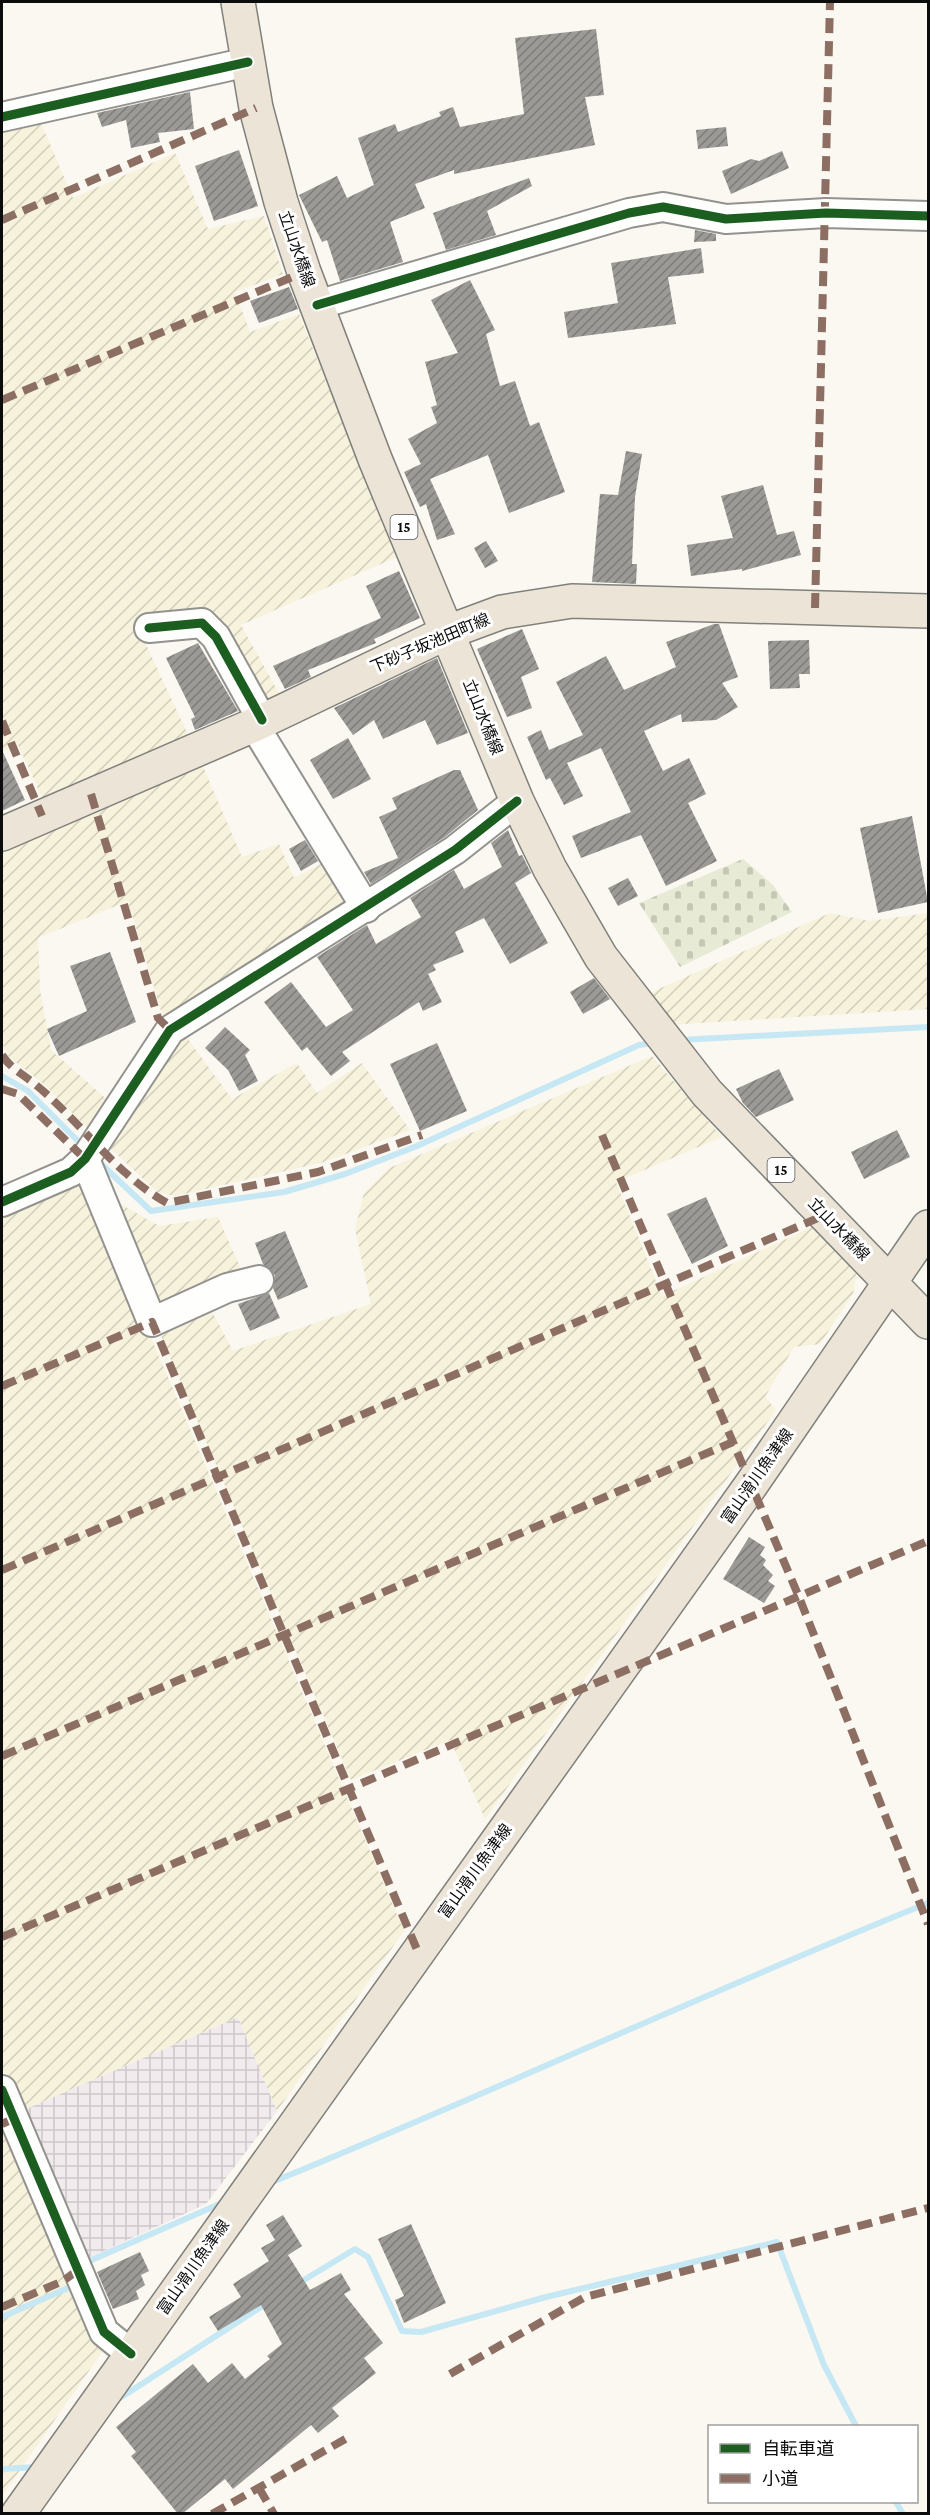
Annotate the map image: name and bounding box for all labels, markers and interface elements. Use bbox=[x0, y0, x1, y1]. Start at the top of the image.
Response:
street label: 立山水橋線 bbox=[276, 208, 318, 290]
road number: 15 bbox=[390, 515, 418, 539]
street label: 下砂子坂池田町線 bbox=[368, 610, 492, 676]
street label: 立山水橋線 bbox=[460, 677, 506, 757]
road number: 15 bbox=[768, 1158, 794, 1182]
street label: 立山水橋線 bbox=[805, 1194, 873, 1264]
street label: 富山滑川魚津線 bbox=[717, 1425, 796, 1527]
street label: 富山滑川魚津線 bbox=[434, 1820, 515, 1921]
street label: 富山滑川魚津線 bbox=[153, 2216, 232, 2318]
legend bbox=[708, 2425, 918, 2503]
text: 自転車道 bbox=[762, 2439, 834, 2459]
text: 小道 bbox=[762, 2469, 798, 2489]

